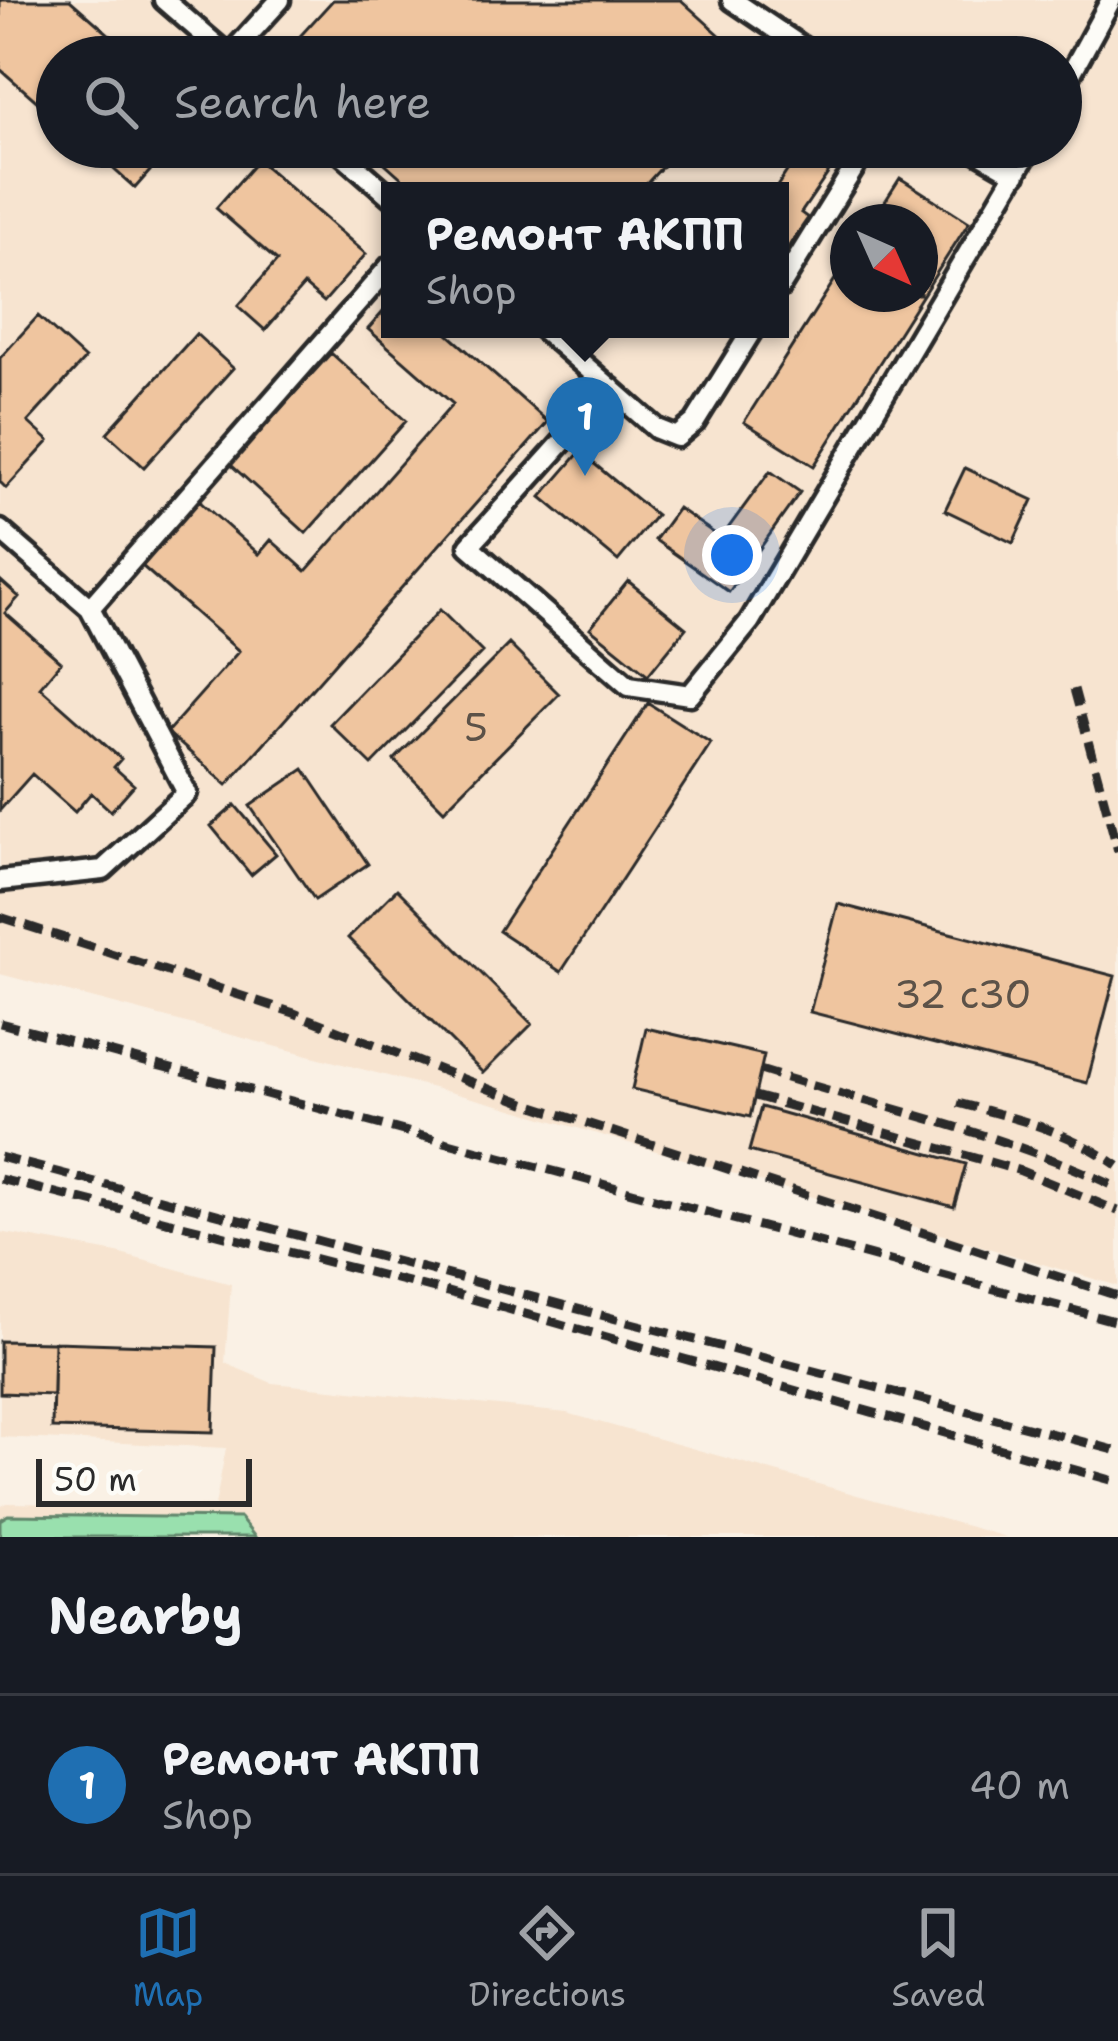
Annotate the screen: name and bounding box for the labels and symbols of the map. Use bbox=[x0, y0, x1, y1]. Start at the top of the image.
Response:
north arrow bbox=[830, 204, 938, 312]
pin: 1 bbox=[546, 377, 624, 476]
your location bbox=[702, 525, 762, 585]
house number: 5 bbox=[464, 701, 488, 753]
house number: 32 с30 bbox=[894, 968, 1032, 1020]
scale bar bbox=[36, 1453, 252, 1506]

